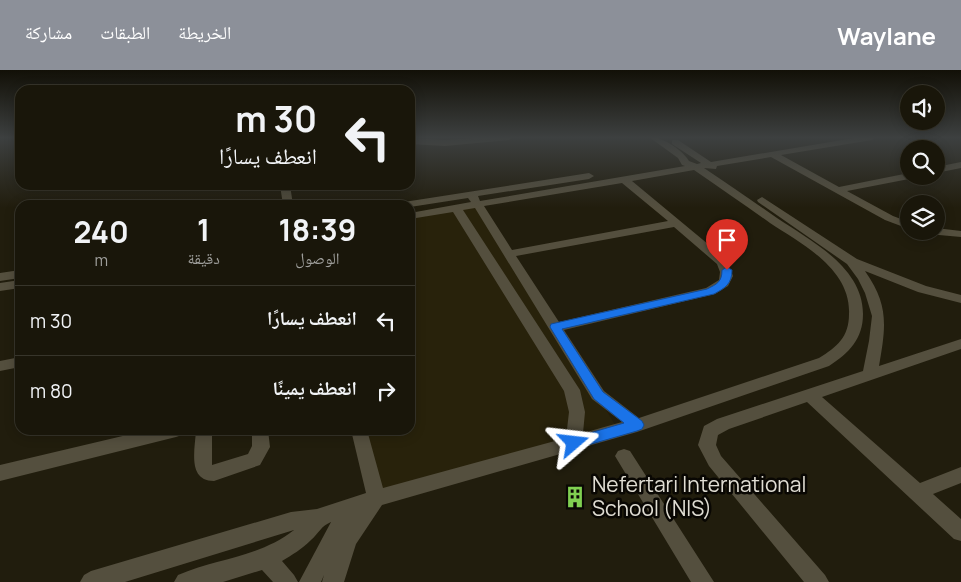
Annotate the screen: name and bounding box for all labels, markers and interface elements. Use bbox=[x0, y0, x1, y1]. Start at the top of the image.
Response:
text: Waylane bbox=[837, 19, 936, 52]
text: مشاركة bbox=[25, 20, 72, 44]
text: الطبقات bbox=[100, 20, 150, 44]
text: الخريطة bbox=[178, 20, 231, 44]
map controls bbox=[900, 85, 945, 240]
button: sound bbox=[900, 85, 945, 130]
text: 30 m bbox=[235, 95, 317, 143]
icon: left bbox=[335, 105, 400, 170]
button: search bbox=[900, 140, 945, 185]
text: انعطف يسارًا bbox=[219, 141, 317, 171]
button: layers bbox=[900, 195, 945, 240]
text: 1 bbox=[197, 209, 210, 250]
text: 18:39 bbox=[279, 209, 356, 250]
text: 240 bbox=[74, 211, 129, 252]
pin bbox=[706, 219, 748, 270]
icon: arrive bbox=[713, 226, 741, 254]
text: دقيقة bbox=[187, 247, 220, 269]
text: الوصول bbox=[295, 247, 340, 269]
text: m bbox=[94, 249, 108, 271]
text: انعطف يسارًا bbox=[267, 305, 357, 331]
icon: left bbox=[372, 307, 400, 335]
text: 30 m bbox=[30, 308, 72, 334]
text: انعطف يمينًا bbox=[273, 375, 357, 401]
icon: right bbox=[372, 377, 400, 405]
text: 80 m bbox=[30, 378, 73, 404]
position arrow bbox=[547, 416, 599, 468]
place label: Nefertari International School (NIS) bbox=[592, 470, 806, 522]
building icon: Nefertari International School (NIS) bbox=[562, 484, 588, 510]

